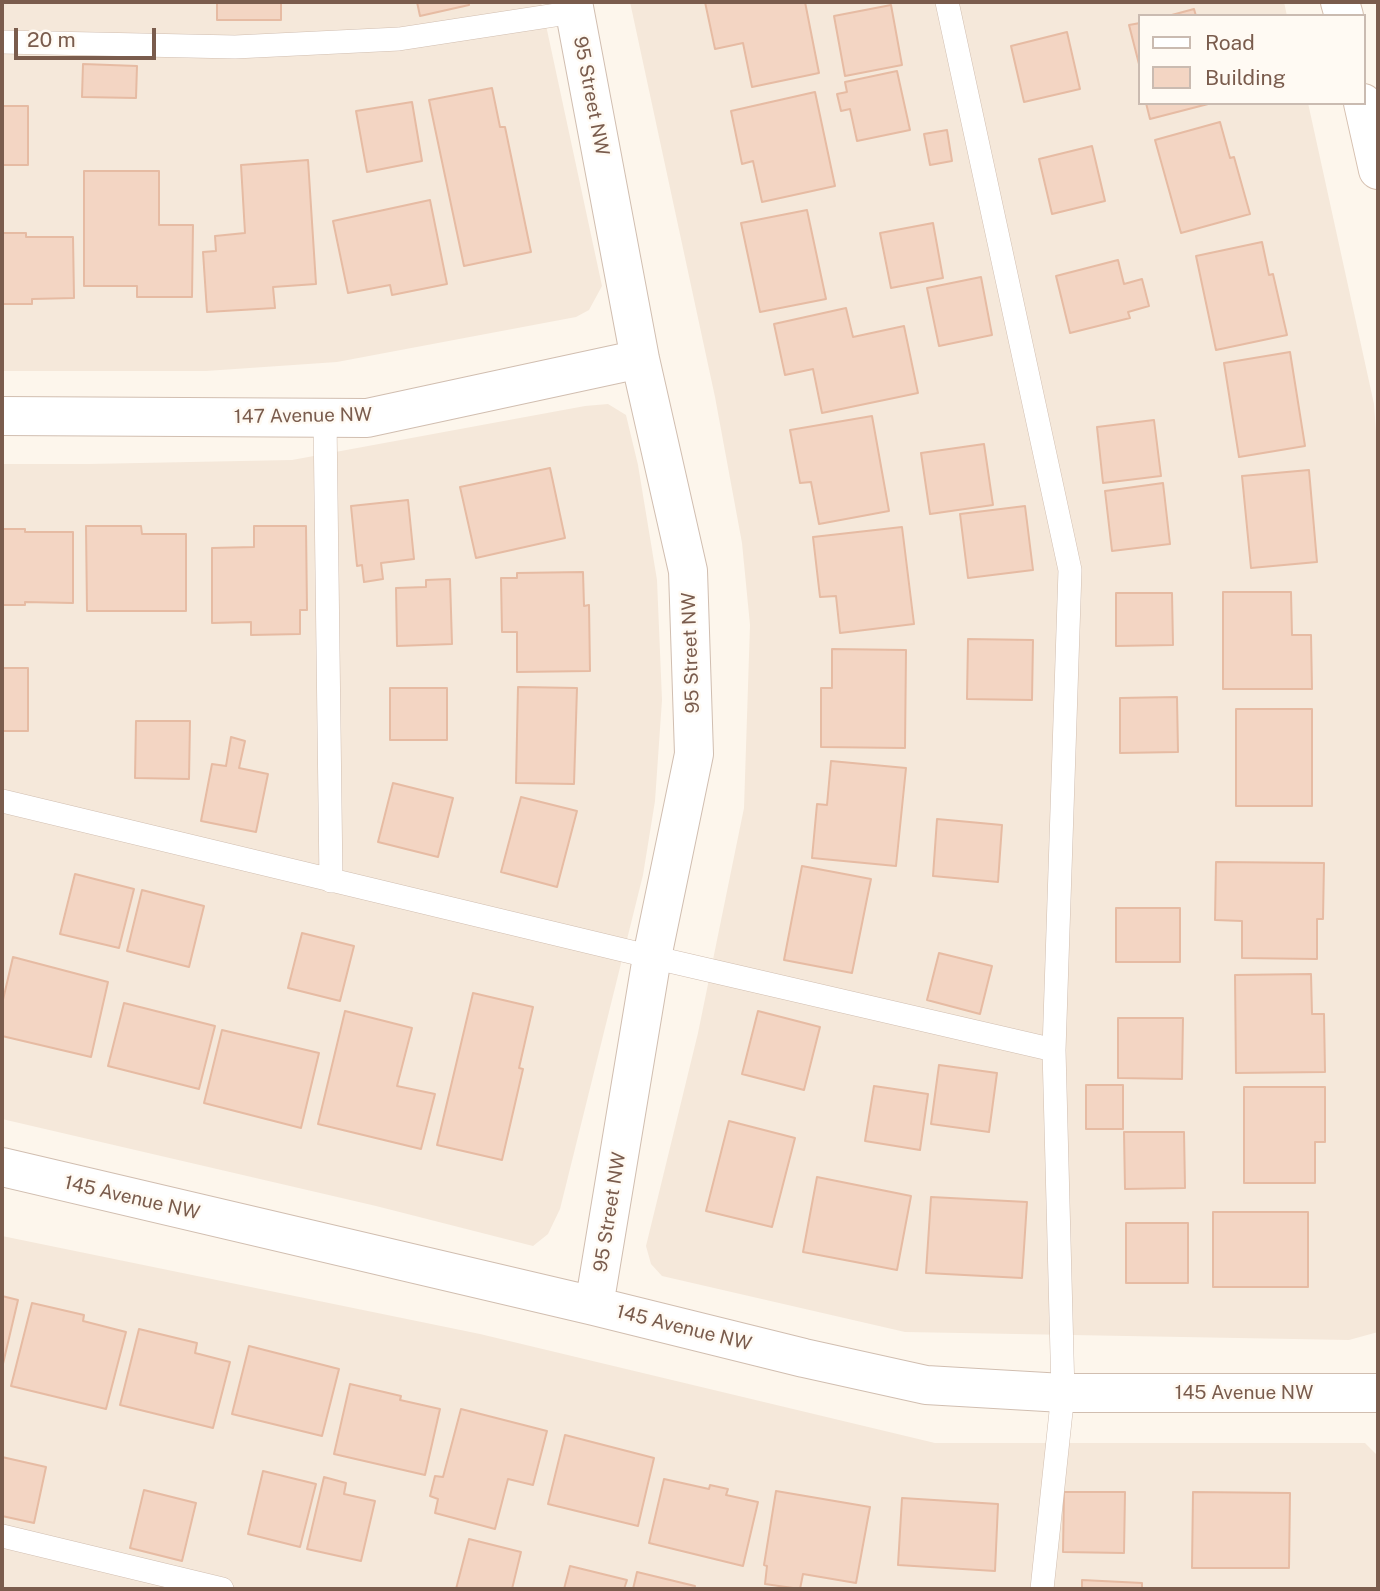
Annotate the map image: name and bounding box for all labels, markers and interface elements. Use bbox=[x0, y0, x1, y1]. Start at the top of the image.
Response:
scale bar bbox=[18, 14, 159, 58]
legend bbox=[1138, 14, 1366, 105]
text: 20 m bbox=[27, 27, 76, 52]
text: Road bbox=[1205, 30, 1255, 55]
street label: 95 Street NW bbox=[568, 34, 614, 158]
text: Building bbox=[1205, 65, 1286, 90]
street label: 147 Avenue NW bbox=[234, 403, 372, 429]
street label: 95 Street NW bbox=[677, 592, 705, 714]
street label: 95 Street NW bbox=[589, 1150, 631, 1274]
street label: 145 Avenue NW bbox=[62, 1171, 202, 1225]
street label: 145 Avenue NW bbox=[614, 1300, 754, 1356]
street label: 145 Avenue NW bbox=[1175, 1382, 1313, 1404]

